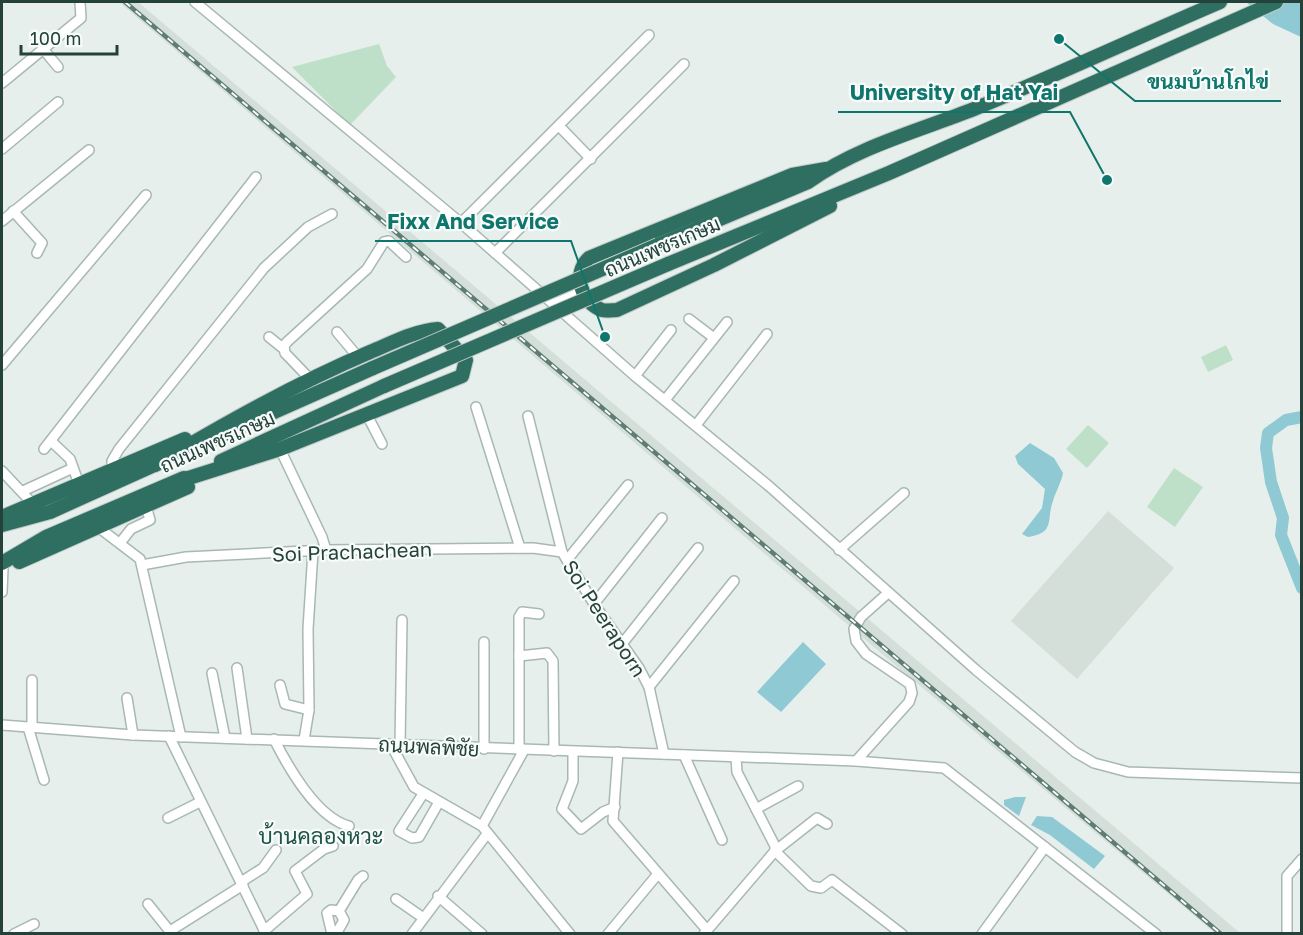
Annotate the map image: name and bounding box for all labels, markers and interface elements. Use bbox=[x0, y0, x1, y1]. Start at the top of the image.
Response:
scale bar bbox=[21, 18, 117, 56]
text: 100 m bbox=[30, 27, 81, 49]
callout: ขนมบ้านโกไข่ bbox=[1135, 62, 1281, 101]
text: ขนมบ้านโกไข่ bbox=[1147, 68, 1269, 94]
callout: University of Hat Yai bbox=[838, 73, 1070, 112]
text: University of Hat Yai bbox=[850, 79, 1058, 105]
callout: Fixx And Service bbox=[375, 202, 571, 241]
text: Fixx And Service bbox=[387, 208, 559, 234]
street label: ถนนเพชรเกษม bbox=[601, 211, 723, 281]
street label: ถนนเพชรเกษม bbox=[156, 405, 278, 477]
street label: Soi Prachachean bbox=[272, 536, 432, 566]
street label: Soi Peeraporn bbox=[558, 555, 652, 681]
street label: ถนนพลพิชัย bbox=[378, 731, 480, 761]
district label: บ้านคลองหวะ bbox=[259, 822, 383, 849]

